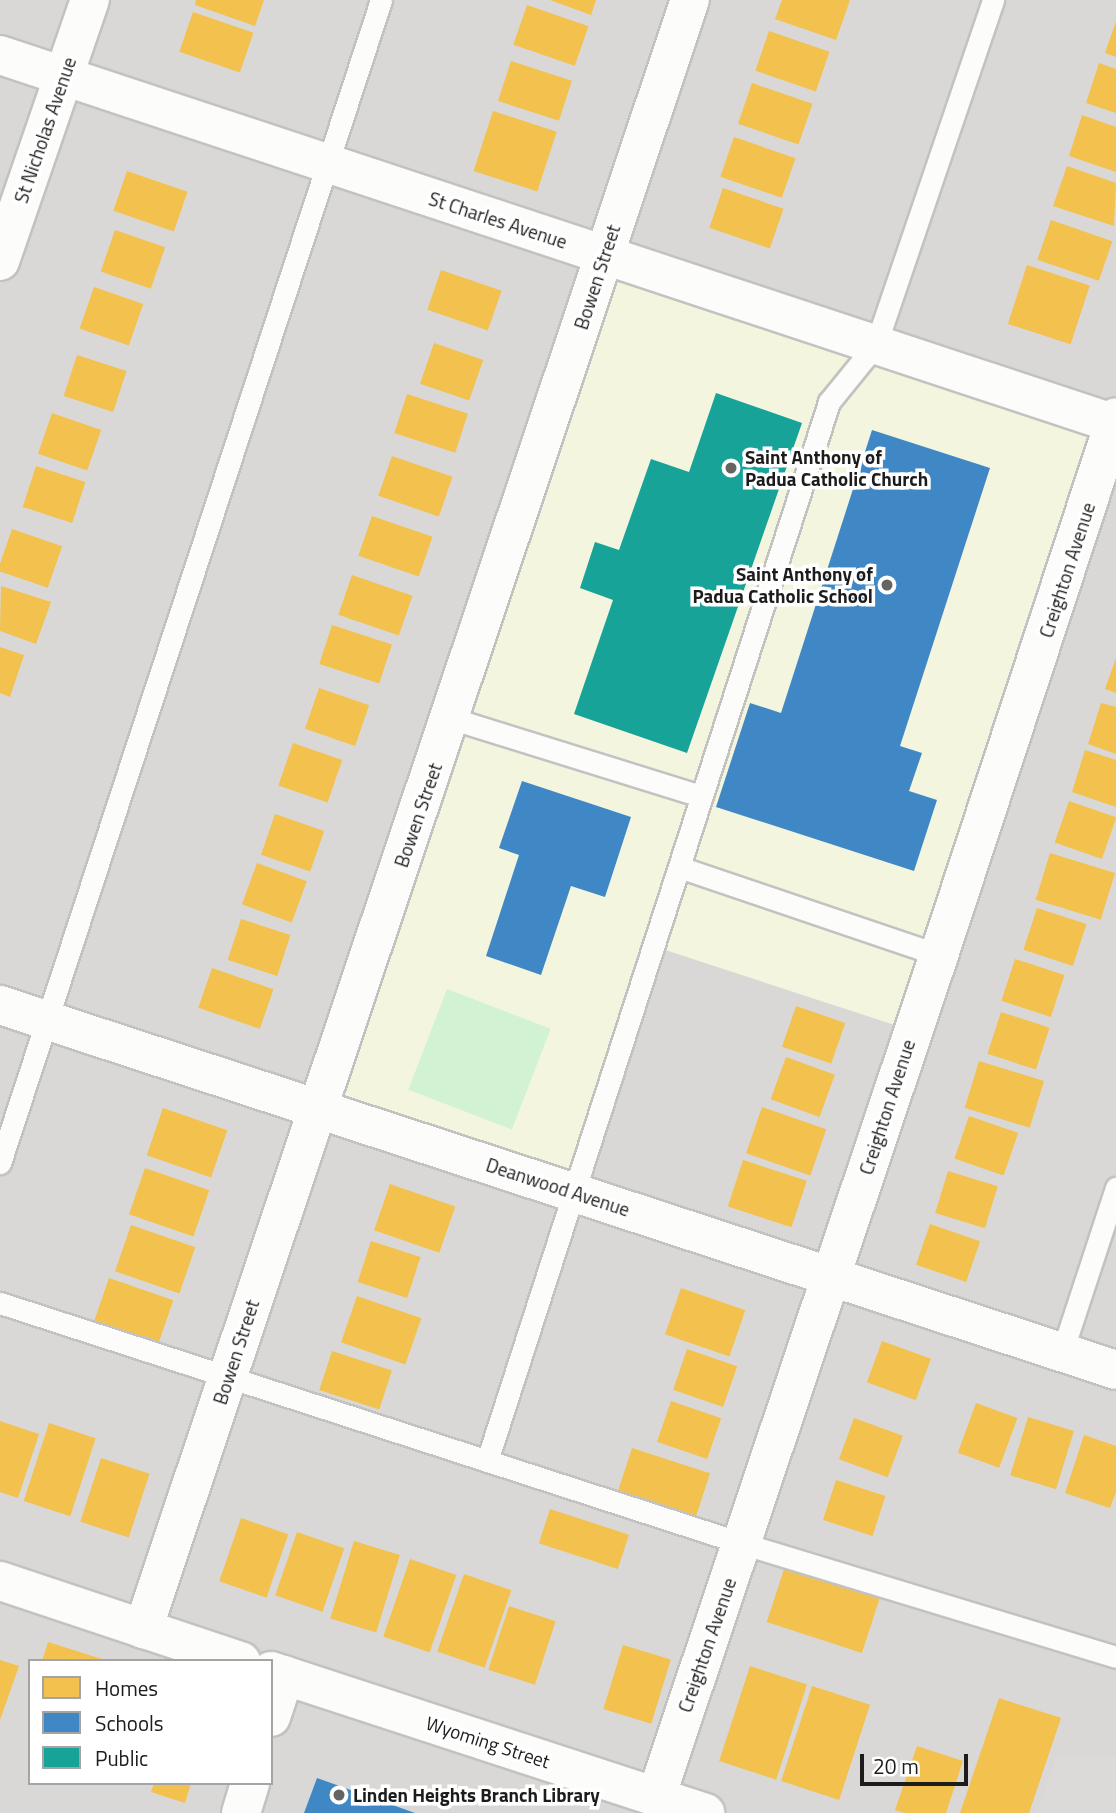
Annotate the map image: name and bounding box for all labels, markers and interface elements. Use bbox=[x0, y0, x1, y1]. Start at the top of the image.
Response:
street label: St Nicholas Avenue bbox=[9, 54, 81, 206]
street label: St Charles Avenue bbox=[426, 187, 570, 253]
street label: Bowen Street bbox=[569, 222, 625, 332]
place label: Saint Anthony of Padua Catholic Church bbox=[745, 446, 928, 490]
marker: Saint Anthony of Padua Catholic Church bbox=[723, 460, 739, 476]
street label: Creighton Avenue bbox=[1034, 500, 1100, 640]
place label: Saint Anthony of Padua Catholic School bbox=[692, 563, 873, 607]
marker: Saint Anthony of Padua Catholic School bbox=[879, 577, 895, 593]
street label: Bowen Street bbox=[389, 760, 447, 870]
street label: Creighton Avenue bbox=[854, 1037, 920, 1177]
street label: Deanwood Avenue bbox=[483, 1153, 633, 1221]
street label: Bowen Street bbox=[208, 1297, 264, 1407]
street label: Creighton Avenue bbox=[673, 1575, 741, 1715]
legend bbox=[28, 1659, 273, 1785]
text: Homes bbox=[95, 1672, 158, 1704]
text: Schools bbox=[95, 1707, 164, 1739]
street label: Wyoming Street bbox=[423, 1711, 553, 1773]
scale bar bbox=[864, 1740, 972, 1784]
text: Public bbox=[95, 1742, 148, 1774]
text: 20 m bbox=[873, 1750, 919, 1782]
place label: Linden Heights Branch Library bbox=[353, 1784, 600, 1806]
marker: Linden Heights Branch Library bbox=[331, 1787, 347, 1803]

